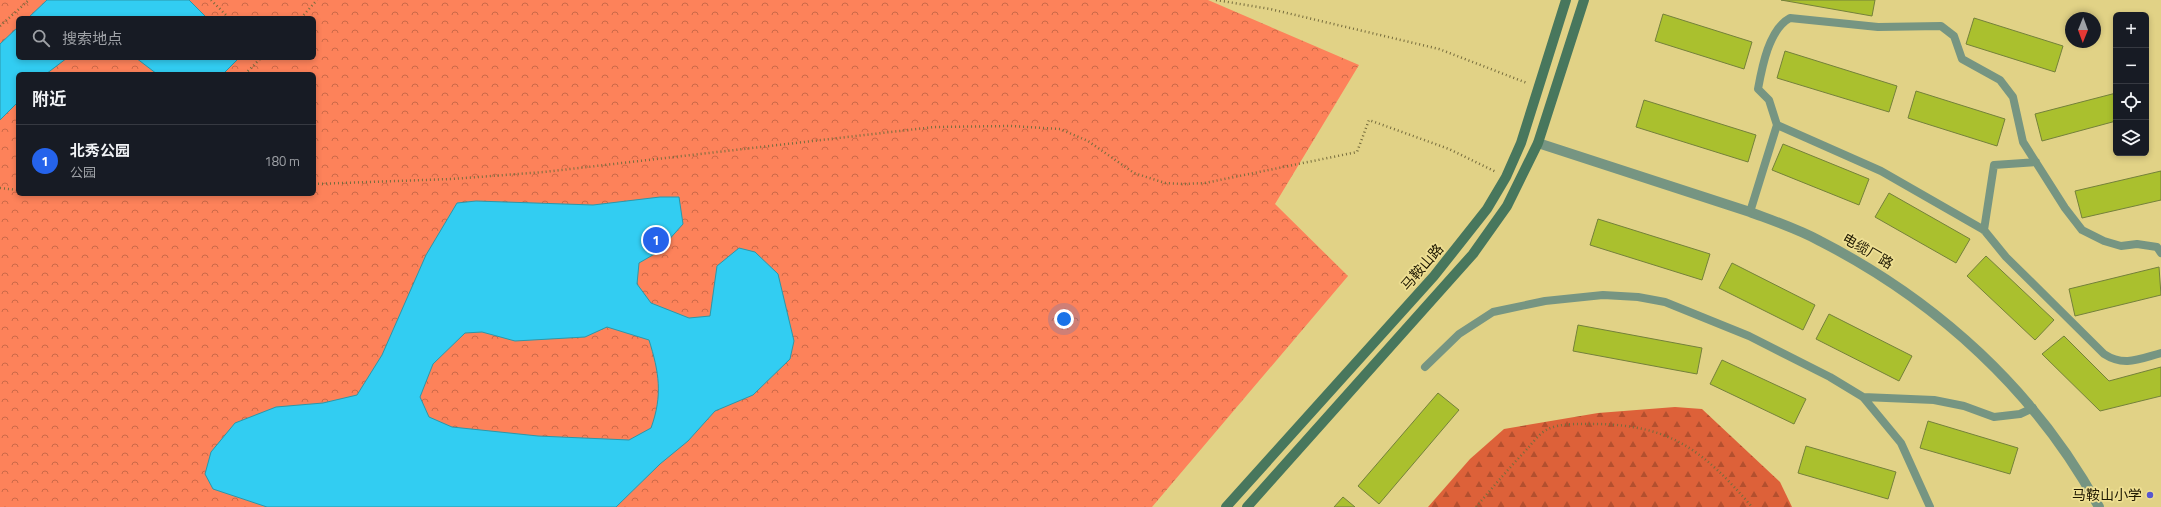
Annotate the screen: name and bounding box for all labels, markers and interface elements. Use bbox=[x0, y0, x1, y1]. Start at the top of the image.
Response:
north arrow bbox=[2065, 12, 2101, 48]
map controls bbox=[2113, 12, 2149, 156]
button: + bbox=[2113, 12, 2149, 48]
search box bbox=[16, 16, 316, 60]
icon: search bbox=[30, 27, 52, 49]
text: 搜索地点 bbox=[62, 27, 122, 50]
button: − bbox=[2113, 48, 2149, 84]
button: locate bbox=[2113, 84, 2149, 120]
text: 附近 bbox=[32, 86, 66, 112]
button: layers bbox=[2113, 120, 2149, 156]
text: 北秀公园 bbox=[70, 139, 130, 162]
text: 1 bbox=[41, 151, 49, 171]
text: 180 m bbox=[264, 151, 300, 171]
text: 公园 bbox=[70, 162, 96, 182]
pin: 1 bbox=[643, 225, 669, 255]
street label: 电缆厂路 bbox=[1839, 227, 1898, 274]
street label: 马鞍山路 bbox=[1395, 239, 1448, 295]
your location bbox=[1054, 309, 1074, 329]
place label: 马鞍山小学 bbox=[2072, 484, 2142, 505]
marker: 马鞍山小学 bbox=[2145, 490, 2155, 500]

